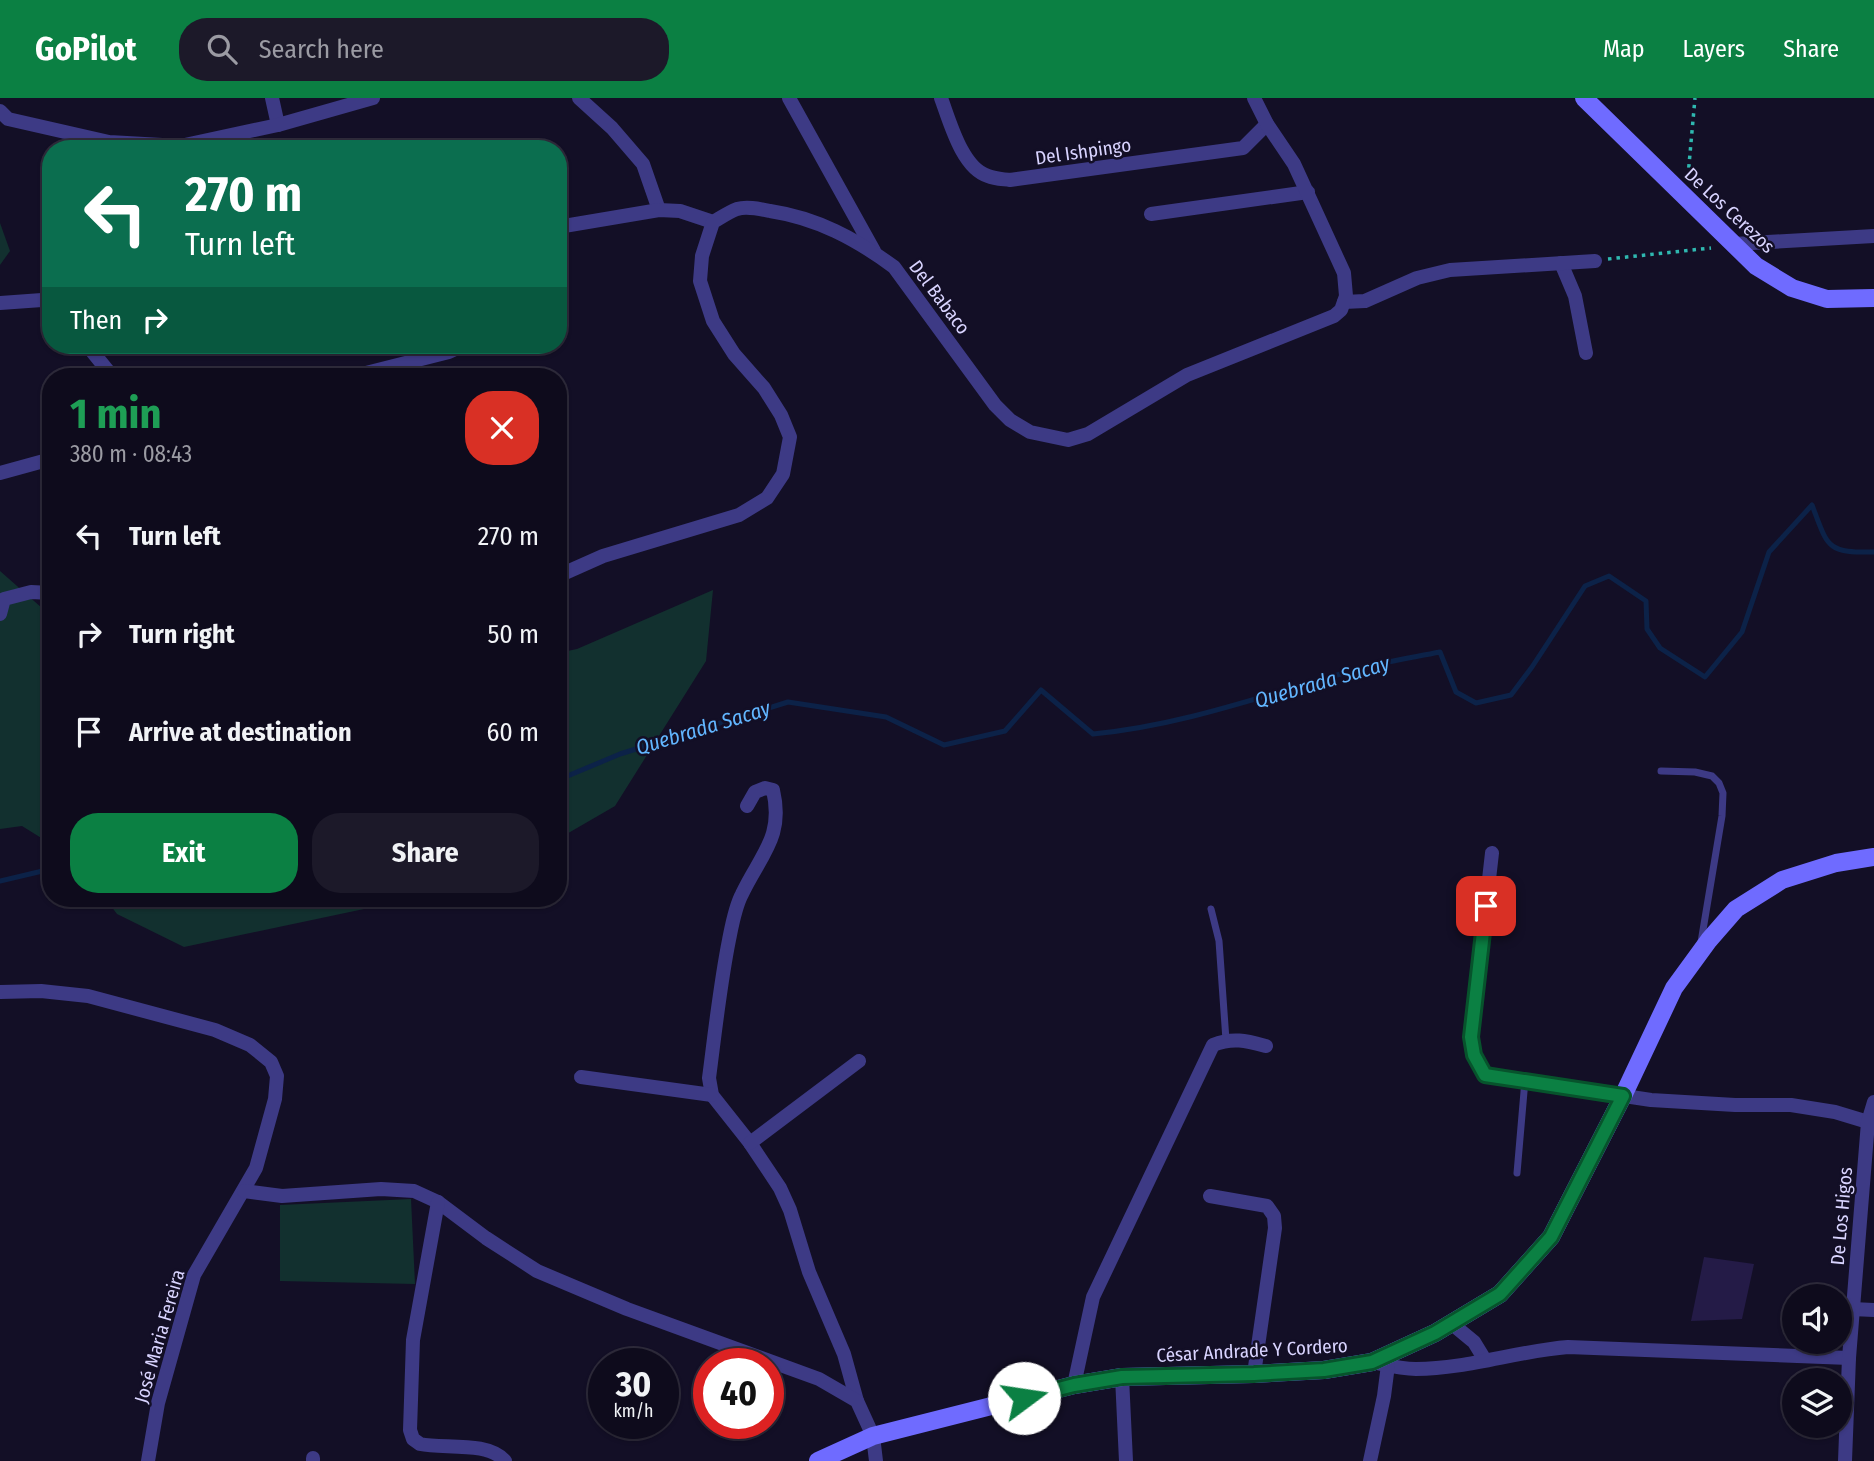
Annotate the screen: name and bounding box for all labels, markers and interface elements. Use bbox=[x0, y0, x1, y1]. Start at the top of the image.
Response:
search box bbox=[179, 18, 669, 81]
text: GoPilot bbox=[35, 29, 137, 69]
icon: search bbox=[203, 30, 241, 68]
text: Search here bbox=[259, 34, 384, 65]
text: Map bbox=[1603, 35, 1645, 63]
text: Layers bbox=[1683, 35, 1745, 63]
text: Share bbox=[1783, 35, 1839, 63]
street label: Del Ishpingo bbox=[1034, 133, 1132, 170]
street label: De Los Cerezos bbox=[1680, 163, 1780, 258]
text: 270 m bbox=[185, 165, 302, 224]
icon: left bbox=[70, 168, 161, 259]
text: Turn left bbox=[185, 225, 295, 263]
street label: Del Babaco bbox=[904, 256, 975, 339]
icon: right bbox=[136, 301, 174, 339]
text: Then bbox=[70, 305, 122, 336]
text: 1 min bbox=[70, 389, 161, 439]
button: close bbox=[465, 391, 539, 465]
text: 380 m · 08:43 bbox=[70, 440, 192, 468]
icon: left bbox=[70, 517, 108, 555]
text: Turn left bbox=[129, 521, 221, 552]
text: 270 m bbox=[478, 521, 539, 552]
icon: right bbox=[70, 615, 108, 653]
text: Turn right bbox=[129, 619, 235, 650]
text: 50 m bbox=[487, 619, 539, 650]
water label: Quebrada Sacay bbox=[1251, 650, 1393, 714]
water label: Quebrada Sacay bbox=[633, 695, 774, 761]
icon: arrive bbox=[70, 713, 108, 751]
text: Arrive at destination bbox=[129, 717, 352, 748]
text: 60 m bbox=[486, 717, 539, 748]
button: Exit bbox=[70, 813, 298, 893]
button: Share bbox=[312, 813, 539, 893]
pin bbox=[1456, 876, 1516, 936]
icon: arrive bbox=[1467, 887, 1505, 925]
street label: De Los Higos bbox=[1826, 1166, 1857, 1266]
street label: José Maria Fereira bbox=[129, 1267, 190, 1406]
map controls bbox=[1782, 1284, 1852, 1438]
button: sound bbox=[1782, 1284, 1852, 1354]
street label: César Andrade Y Cordero bbox=[1156, 1334, 1348, 1367]
speed limit sign: 40 bbox=[693, 1348, 784, 1439]
position arrow bbox=[987, 1361, 1061, 1435]
text: 30 bbox=[616, 1363, 651, 1405]
button: layers bbox=[1782, 1368, 1852, 1438]
text: km/h bbox=[613, 1400, 654, 1422]

